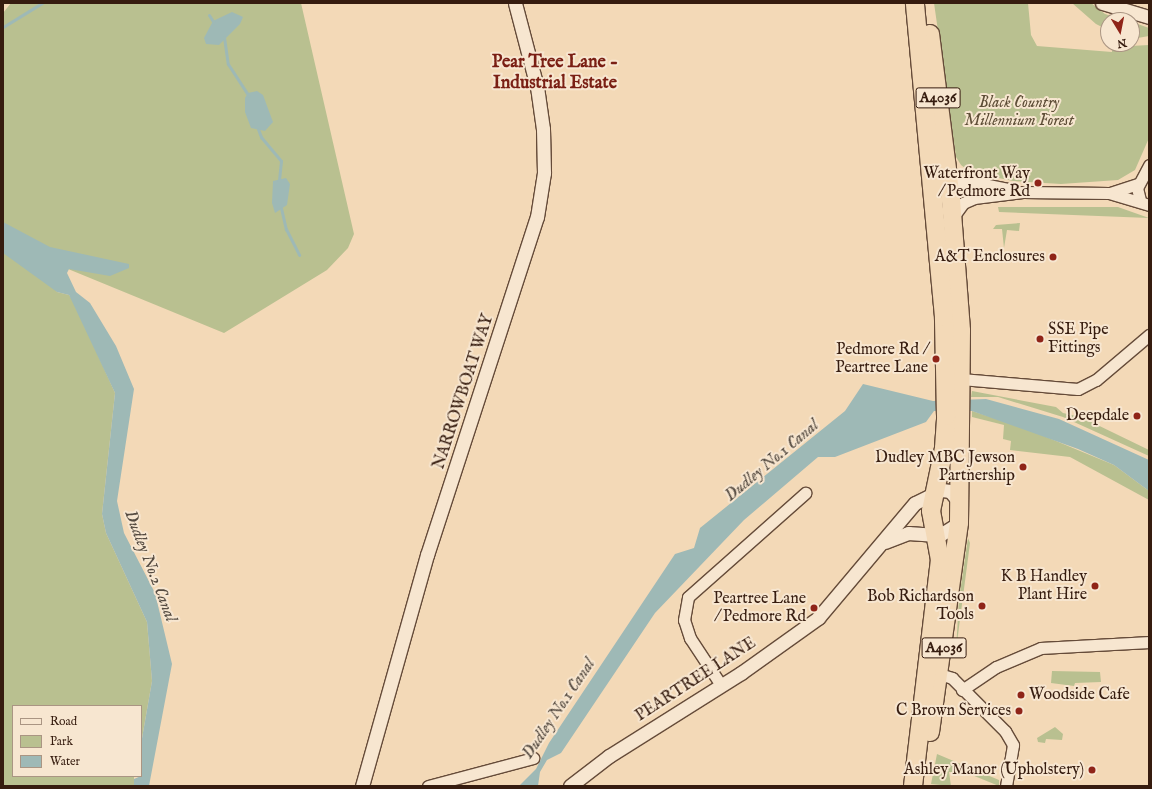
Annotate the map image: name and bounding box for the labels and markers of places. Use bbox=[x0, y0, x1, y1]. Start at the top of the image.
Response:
place label: Waterfront Way / Pedmore Rd bbox=[924, 164, 1030, 202]
marker: Waterfront Way / Pedmore Rd bbox=[1033, 178, 1043, 188]
place label: A&T Enclosures bbox=[935, 247, 1045, 267]
marker: A&T Enclosures bbox=[1048, 252, 1058, 262]
place label: SSE Pipe Fittings bbox=[1048, 320, 1108, 358]
marker: SSE Pipe Fittings bbox=[1035, 334, 1045, 344]
place label: Pedmore Rd / Peartree Lane bbox=[835, 340, 928, 378]
marker: Pedmore Rd / Peartree Lane bbox=[931, 354, 941, 364]
place label: Deepdale bbox=[1066, 406, 1129, 426]
marker: Deepdale bbox=[1132, 411, 1142, 421]
place label: Dudley MBC Jewson Partnership bbox=[875, 448, 1015, 486]
marker: Dudley MBC Jewson Partnership bbox=[1018, 462, 1028, 472]
place label: K B Handley Plant Hire bbox=[1001, 567, 1087, 605]
marker: K B Handley Plant Hire bbox=[1090, 581, 1100, 591]
place label: Bob Richardson Tools bbox=[867, 587, 974, 625]
place label: Peartree Lane / Pedmore Rd bbox=[713, 589, 806, 627]
marker: Bob Richardson Tools bbox=[977, 601, 987, 611]
marker: Peartree Lane / Pedmore Rd bbox=[809, 603, 819, 613]
place label: Woodside Cafe bbox=[1029, 685, 1130, 705]
marker: Woodside Cafe bbox=[1016, 690, 1026, 700]
place label: C Brown Services bbox=[896, 701, 1011, 721]
marker: C Brown Services bbox=[1014, 706, 1024, 716]
place label: Ashley Manor (Upholstery) bbox=[904, 760, 1084, 780]
marker: Ashley Manor (Upholstery) bbox=[1087, 765, 1097, 775]

